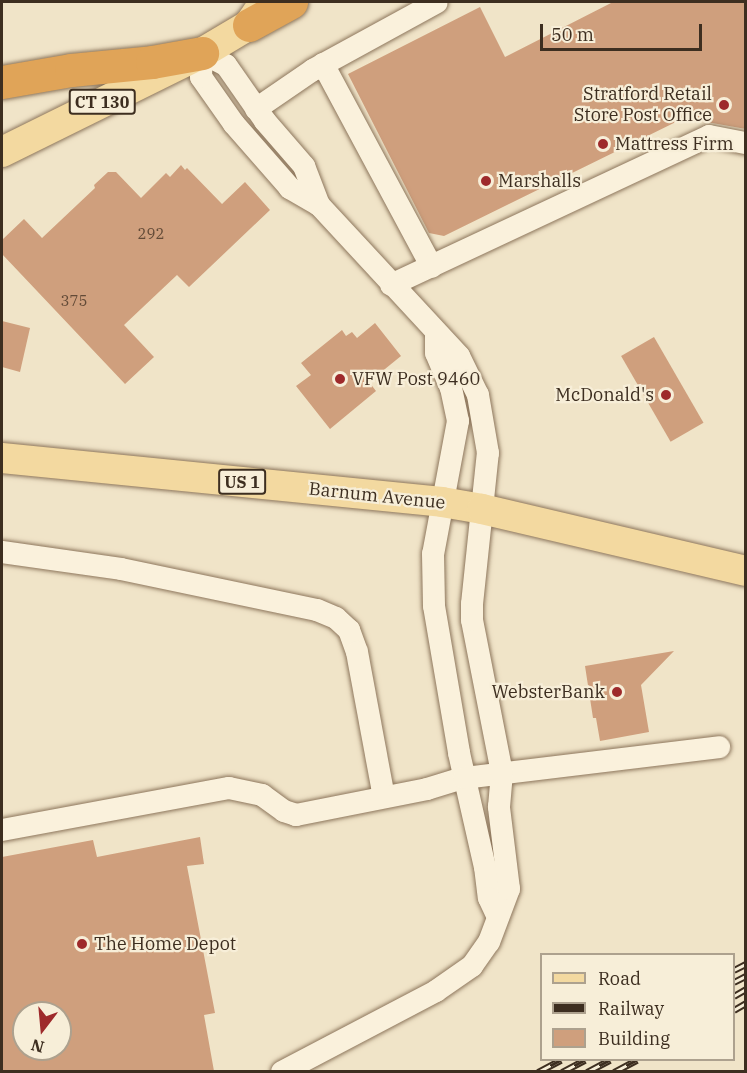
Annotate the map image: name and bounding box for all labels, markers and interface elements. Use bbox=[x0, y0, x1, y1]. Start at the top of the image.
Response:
scale bar bbox=[543, 12, 705, 50]
text: 50 m bbox=[551, 23, 594, 46]
place label: Stratford Retail Store Post Office bbox=[574, 84, 712, 127]
road number: CT 130 bbox=[68, 89, 136, 115]
marker: Stratford Retail Store Post Office bbox=[717, 98, 731, 112]
place label: Mattress Firm bbox=[615, 133, 734, 155]
marker: Mattress Firm bbox=[596, 137, 610, 151]
place label: Marshalls bbox=[498, 170, 581, 192]
marker: Marshalls bbox=[479, 174, 493, 188]
house number: 292 bbox=[138, 225, 164, 243]
house number: 375 bbox=[61, 292, 87, 310]
place label: VFW Post 9460 bbox=[352, 368, 480, 390]
marker: VFW Post 9460 bbox=[333, 372, 347, 386]
place label: McDonald's bbox=[555, 384, 654, 406]
marker: McDonald's bbox=[659, 388, 673, 402]
road number: US 1 bbox=[218, 469, 266, 495]
street label: Barnum Avenue bbox=[308, 478, 446, 514]
place label: WebsterBank bbox=[491, 681, 605, 703]
marker: WebsterBank bbox=[610, 685, 624, 699]
place label: The Home Depot bbox=[94, 933, 236, 955]
marker: The Home Depot bbox=[75, 937, 89, 951]
legend bbox=[540, 953, 735, 1061]
text: Road bbox=[598, 967, 641, 990]
text: Railway bbox=[598, 997, 664, 1020]
north arrow bbox=[12, 1001, 72, 1061]
text: Building bbox=[598, 1027, 670, 1050]
text: N bbox=[29, 1035, 46, 1058]

